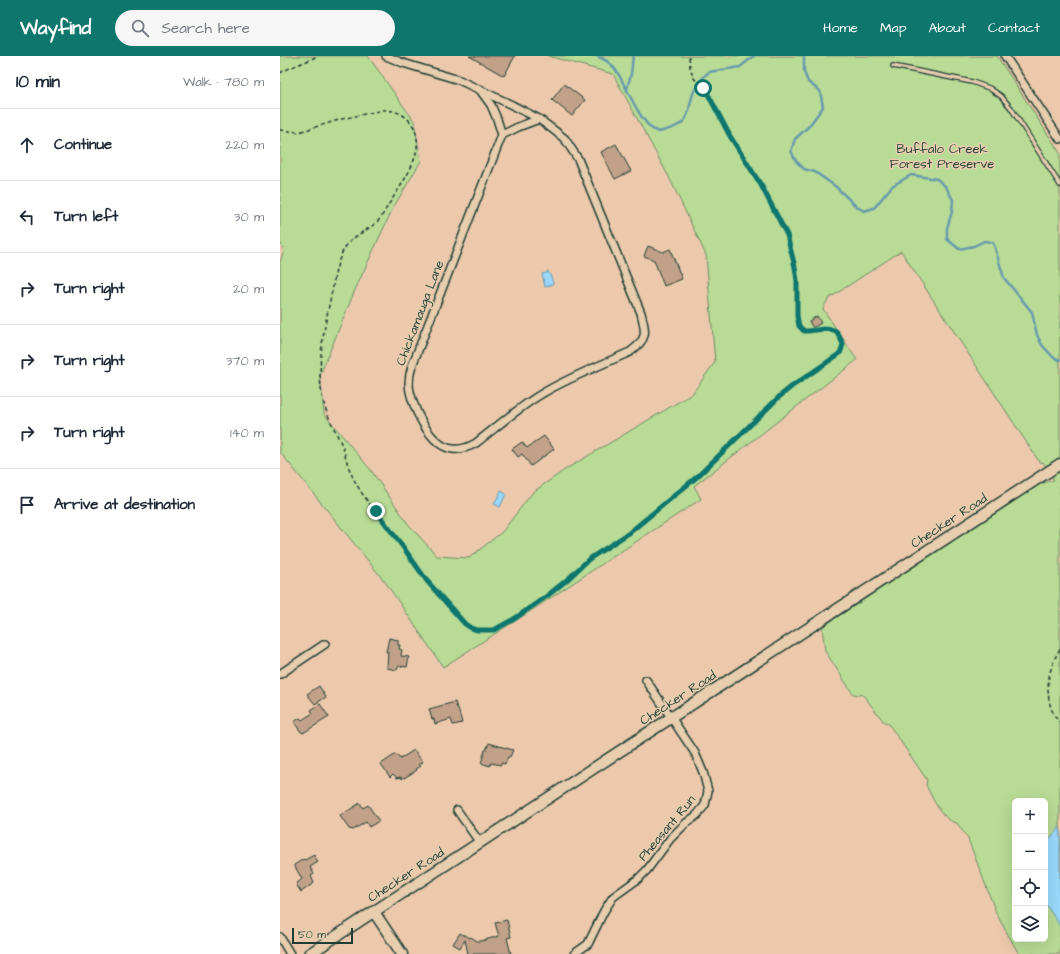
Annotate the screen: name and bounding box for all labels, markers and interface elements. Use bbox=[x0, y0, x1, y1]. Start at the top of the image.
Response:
search box bbox=[115, 10, 395, 46]
text: Wayfind bbox=[20, 15, 91, 42]
icon: search bbox=[129, 17, 151, 39]
text: Search here bbox=[161, 18, 250, 39]
text: Home bbox=[823, 18, 858, 38]
text: Map bbox=[880, 18, 906, 38]
text: About bbox=[928, 18, 966, 38]
text: Contact bbox=[988, 18, 1040, 38]
text: 10 min bbox=[16, 70, 60, 94]
text: Walk · 780 m bbox=[183, 73, 264, 91]
route start bbox=[694, 79, 712, 97]
icon: ahead bbox=[16, 134, 38, 156]
text: Continue bbox=[54, 134, 112, 155]
text: 220 m bbox=[226, 136, 264, 154]
park label: Buffalo Creek Forest Preserve bbox=[890, 140, 994, 173]
icon: left bbox=[16, 206, 38, 228]
text: Turn left bbox=[54, 206, 118, 227]
text: 30 m bbox=[234, 208, 264, 226]
street label: Chickamauga Lane bbox=[392, 258, 449, 369]
icon: right bbox=[16, 278, 38, 300]
text: Turn right bbox=[54, 278, 125, 299]
text: 20 m bbox=[233, 280, 264, 298]
icon: right bbox=[16, 350, 38, 372]
text: Turn right bbox=[54, 350, 125, 371]
text: 370 m bbox=[226, 352, 264, 370]
icon: right bbox=[16, 422, 38, 444]
text: Turn right bbox=[54, 422, 125, 443]
text: 140 m bbox=[230, 424, 264, 442]
street label: Checker Road bbox=[907, 489, 991, 553]
icon: arrive bbox=[16, 494, 38, 516]
text: Arrive at destination bbox=[54, 494, 195, 515]
route end bbox=[367, 502, 385, 520]
street label: Checker Road bbox=[636, 666, 720, 730]
street label: Pheasant Run bbox=[634, 791, 700, 865]
map controls bbox=[1012, 798, 1048, 942]
button: + bbox=[1012, 798, 1048, 834]
button: − bbox=[1012, 834, 1048, 870]
street label: Checker Road bbox=[364, 843, 448, 907]
button: locate bbox=[1012, 870, 1048, 906]
button: layers bbox=[1012, 906, 1048, 942]
scale bar bbox=[292, 926, 353, 945]
text: 50 m bbox=[298, 927, 326, 942]

